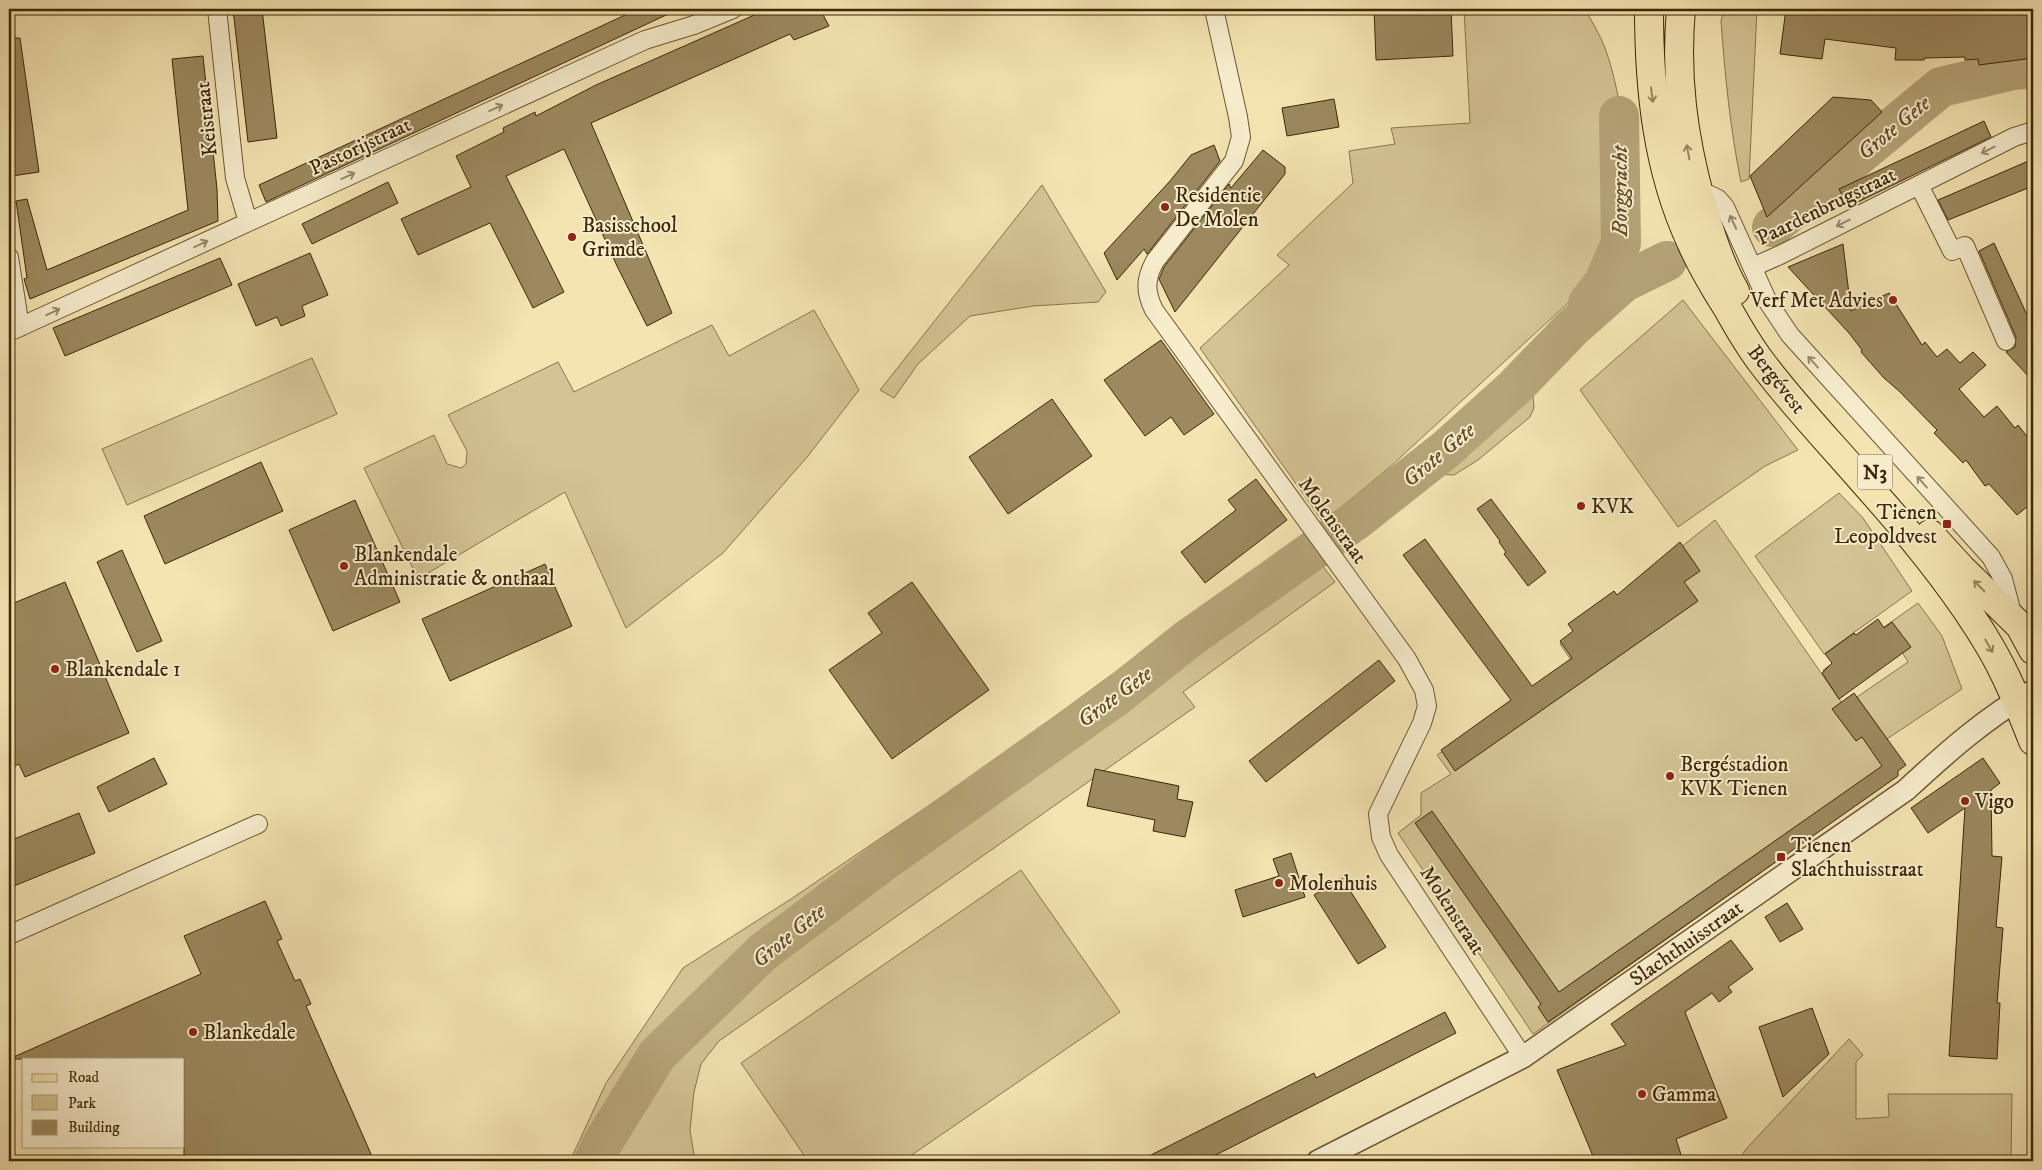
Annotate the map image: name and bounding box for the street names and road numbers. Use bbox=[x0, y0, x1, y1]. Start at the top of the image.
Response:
street label: Keistraat bbox=[190, 80, 224, 157]
street label: Pastorijstraat bbox=[305, 112, 416, 182]
street label: Paardenbrugstraat bbox=[1752, 162, 1901, 252]
street label: Bergévest bbox=[1741, 340, 1811, 419]
road number: N3 bbox=[1858, 454, 1892, 490]
street label: Molenstraat bbox=[1292, 472, 1373, 569]
street label: Molenstraat bbox=[1414, 861, 1491, 960]
street label: Slachthuisstraat bbox=[1625, 895, 1749, 992]

